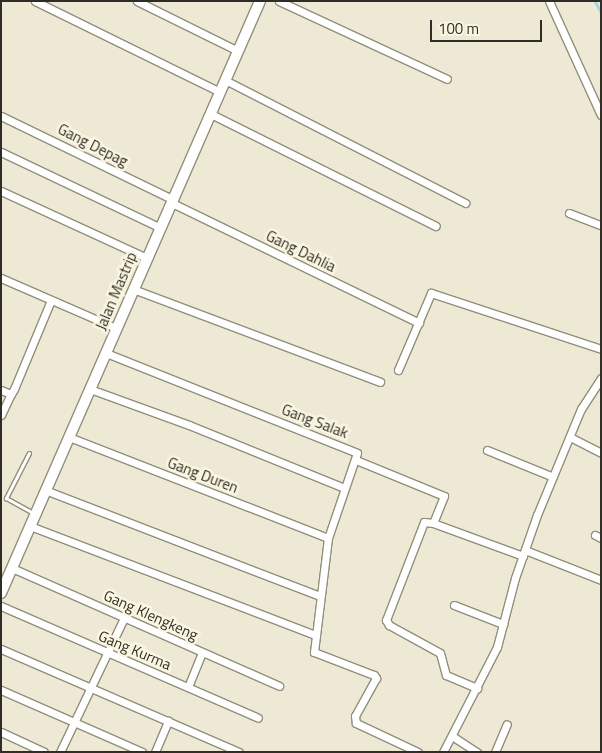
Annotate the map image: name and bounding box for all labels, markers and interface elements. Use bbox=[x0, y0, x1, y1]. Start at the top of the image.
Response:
scale bar bbox=[432, 10, 544, 42]
text: 100 m bbox=[438, 17, 479, 40]
street label: Gang Depag bbox=[55, 120, 131, 170]
street label: Gang Dahlia bbox=[263, 226, 339, 276]
street label: Jalan Mastrip bbox=[92, 249, 140, 333]
street label: Gang Salak bbox=[279, 400, 351, 442]
street label: Gang Duren bbox=[165, 453, 241, 497]
street label: Gang Klengkeng bbox=[101, 586, 201, 644]
street label: Gang Kurma bbox=[96, 627, 174, 673]

